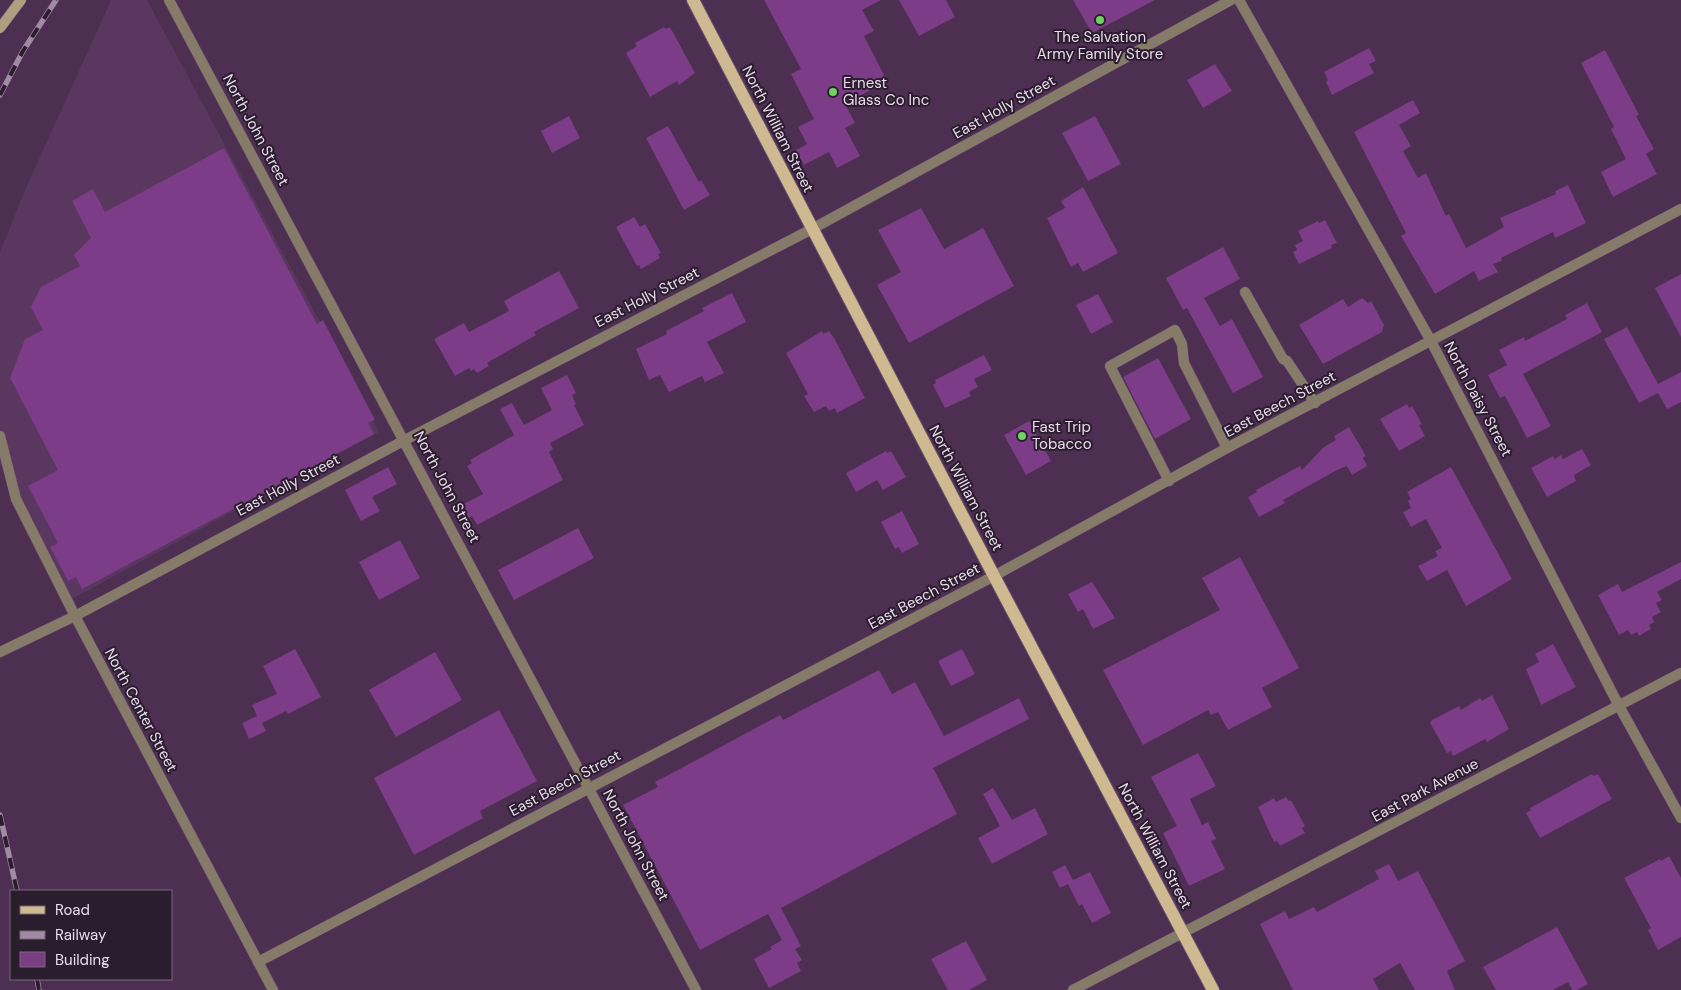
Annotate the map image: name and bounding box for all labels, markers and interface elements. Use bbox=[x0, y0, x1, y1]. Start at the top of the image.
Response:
marker: The Salvation Army Family Store bbox=[1094, 14, 1106, 26]
place label: The Salvation Army Family Store bbox=[1037, 27, 1163, 64]
street label: North William Street bbox=[737, 62, 819, 196]
street label: East Holly Street bbox=[949, 70, 1059, 143]
street label: North John Street bbox=[218, 71, 294, 189]
place label: Ernest Glass Co Inc bbox=[843, 73, 929, 110]
marker: Ernest Glass Co Inc bbox=[827, 86, 839, 98]
street label: East Holly Street bbox=[592, 262, 703, 332]
street label: North Daisy Street bbox=[1439, 338, 1517, 460]
street label: East Beech Street bbox=[1221, 366, 1339, 442]
place label: Fast Trip Tobacco bbox=[1032, 417, 1092, 454]
street label: North William Street bbox=[924, 422, 1008, 554]
street label: North John Street bbox=[409, 428, 485, 546]
marker: Fast Trip Tobacco bbox=[1016, 430, 1028, 442]
street label: East Holly Street bbox=[233, 449, 343, 521]
street label: East Beech Street bbox=[865, 558, 983, 634]
street label: North Center Street bbox=[100, 645, 182, 775]
street label: East Beech Street bbox=[506, 745, 624, 821]
street label: East Park Avenue bbox=[1368, 753, 1482, 827]
street label: North William Street bbox=[1113, 780, 1197, 912]
street label: North John Street bbox=[598, 786, 674, 904]
legend bbox=[10, 890, 172, 980]
text: Road bbox=[55, 900, 90, 920]
text: Railway bbox=[55, 925, 107, 945]
text: Building bbox=[55, 950, 110, 970]

